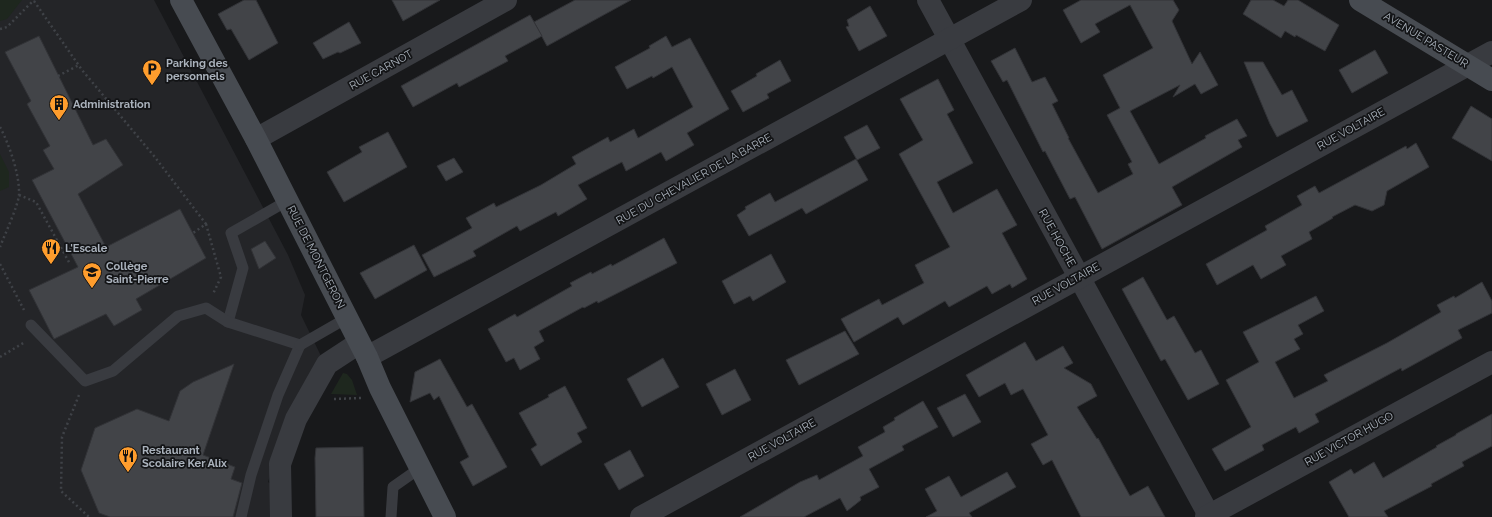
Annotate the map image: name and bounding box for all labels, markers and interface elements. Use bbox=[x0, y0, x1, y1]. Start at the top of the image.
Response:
street label: AVENUE PASTEUR bbox=[1381, 10, 1471, 70]
street label: RUE CARNOT bbox=[347, 47, 415, 93]
place label: Parking des personnels bbox=[166, 57, 228, 83]
parking icon: Parking des personnels bbox=[141, 58, 163, 86]
building icon: Administration bbox=[48, 93, 70, 121]
place label: Administration bbox=[73, 98, 151, 111]
street label: RUE VOLTAIRE bbox=[1315, 105, 1387, 153]
street label: RUE DU CHEVALIER DE LA BARRE bbox=[614, 131, 774, 227]
street label: RUE DE MONTGERON bbox=[284, 203, 348, 311]
street label: RUE HOCHE bbox=[1036, 207, 1078, 269]
restaurant icon: L'Escale bbox=[40, 237, 62, 265]
place label: L'Escale bbox=[65, 242, 108, 255]
place label: Collège Saint-Pierre bbox=[106, 260, 169, 286]
street label: RUE VOLTAIRE bbox=[1030, 260, 1102, 308]
school or university icon: Collège Saint-Pierre bbox=[81, 261, 103, 289]
street label: RUE VICTOR HUGO bbox=[1302, 409, 1396, 469]
street label: RUE VOLTAIRE bbox=[746, 416, 818, 464]
place label: Restaurant Scolaire Ker Alix bbox=[142, 444, 227, 470]
restaurant icon: Restaurant Scolaire Ker Alix bbox=[117, 445, 139, 473]

